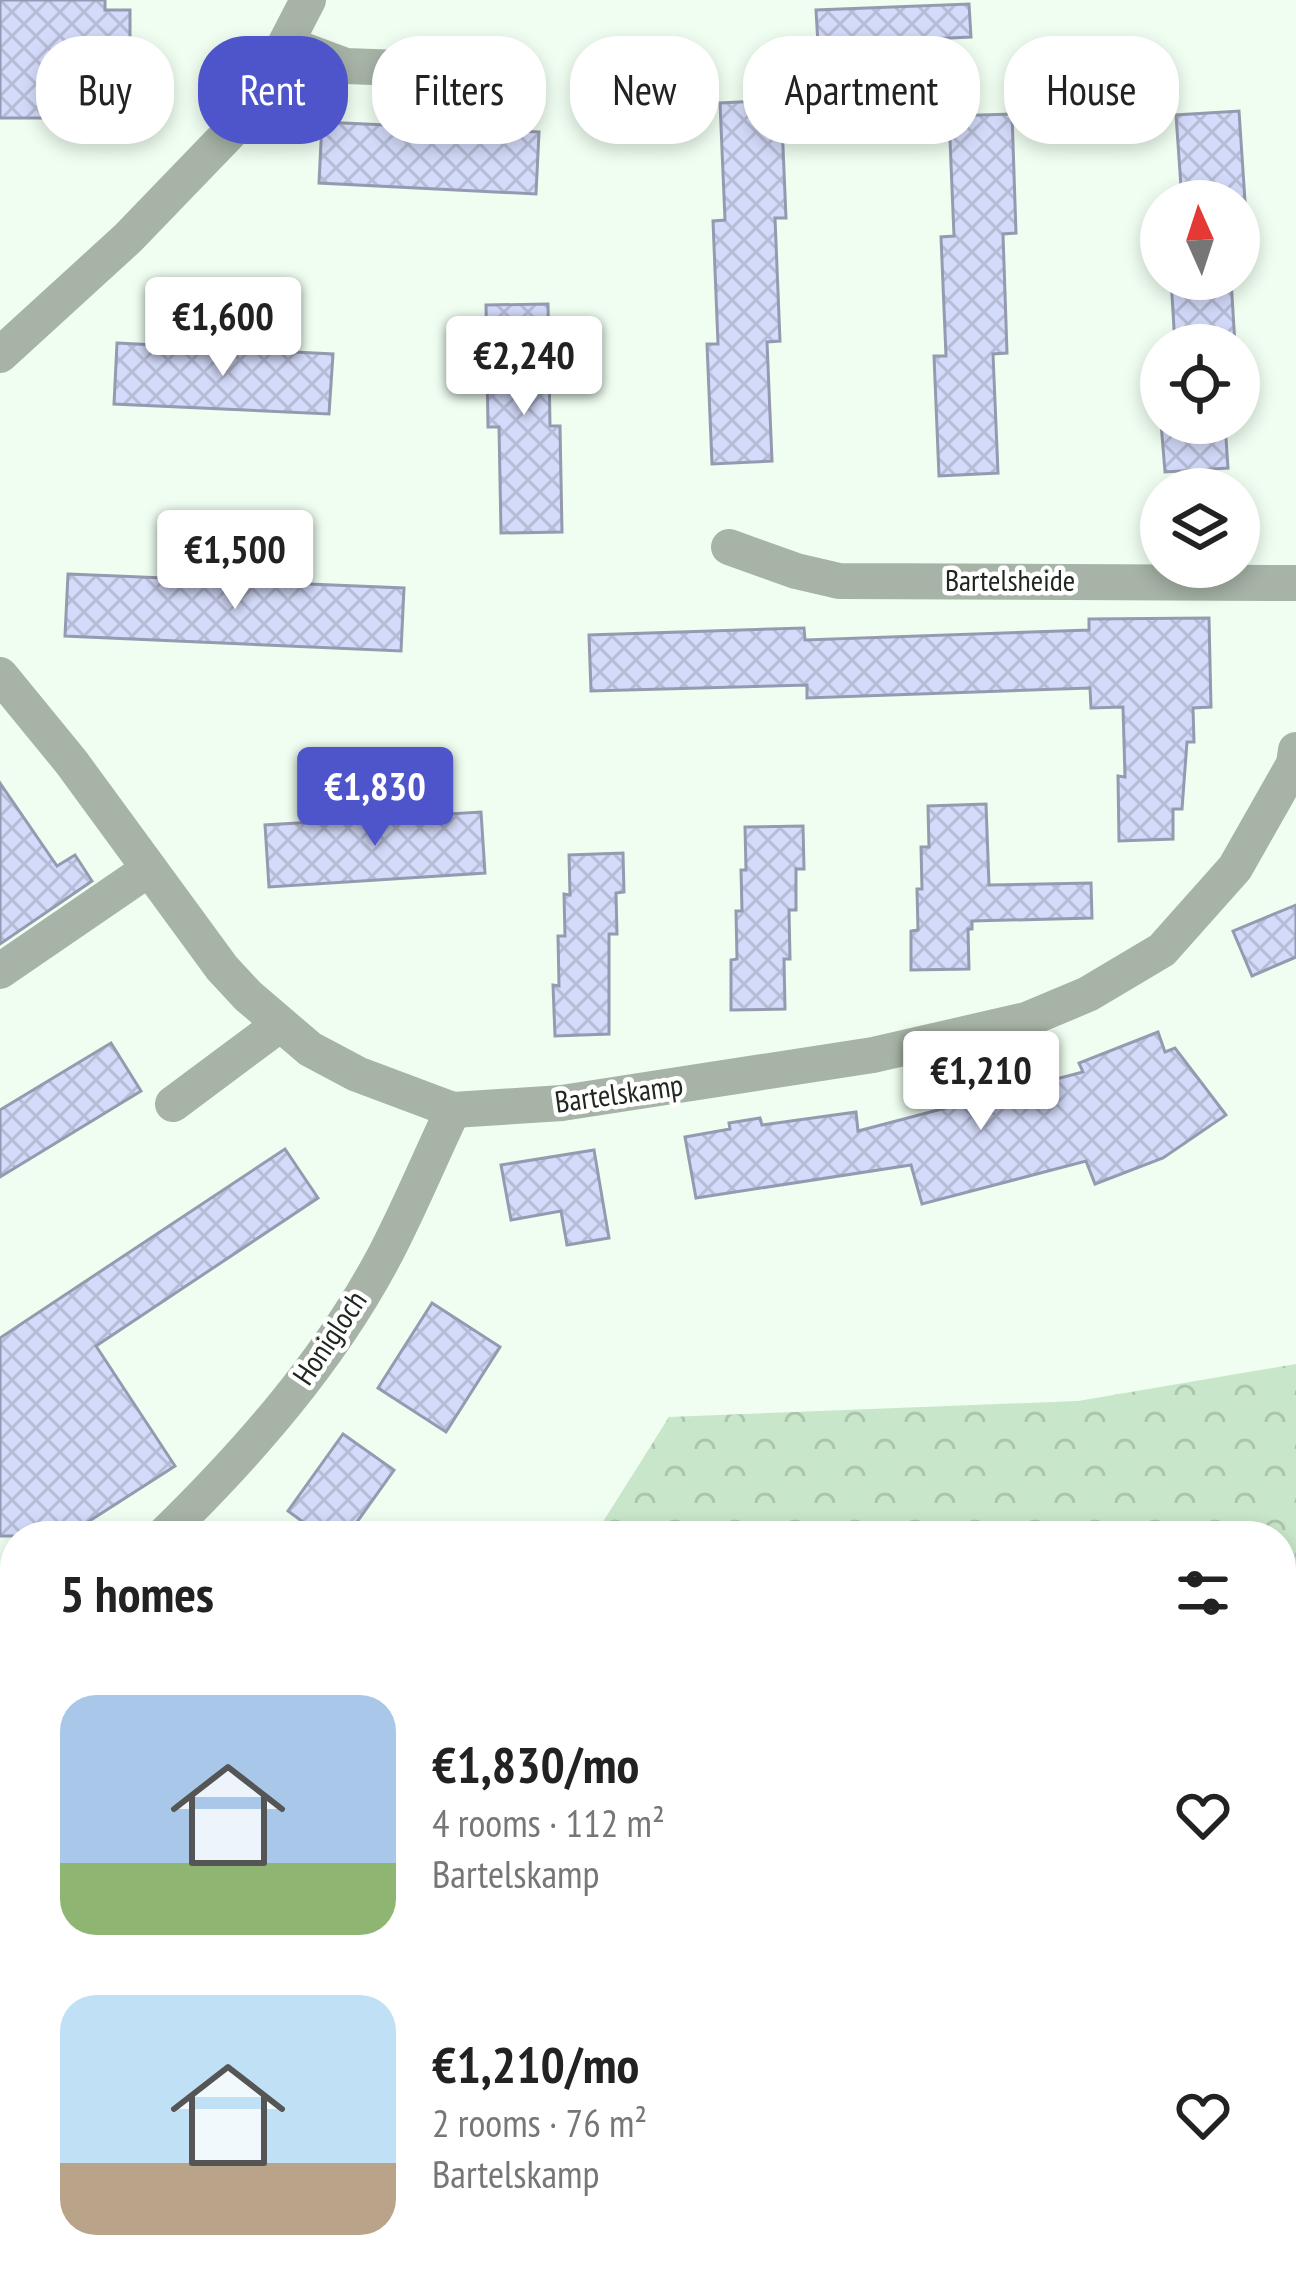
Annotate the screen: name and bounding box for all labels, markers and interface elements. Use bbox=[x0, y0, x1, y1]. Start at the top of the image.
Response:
chip: Buy bbox=[36, 36, 174, 144]
chip: Rent bbox=[198, 36, 348, 144]
chip: Filters bbox=[372, 36, 546, 144]
chip: New bbox=[570, 36, 719, 144]
chip: Apartment bbox=[743, 36, 980, 144]
chip: House bbox=[1004, 36, 1179, 144]
north arrow bbox=[1140, 180, 1260, 300]
map controls bbox=[1140, 180, 1260, 588]
pin: €1,600 bbox=[125, 277, 321, 379]
text: €1,600 bbox=[172, 290, 274, 341]
pin: €2,240 bbox=[426, 316, 622, 418]
button: locate bbox=[1140, 324, 1260, 444]
text: €2,240 bbox=[473, 329, 575, 380]
button: layers bbox=[1140, 468, 1260, 588]
pin: €1,500 bbox=[137, 510, 333, 612]
text: €1,500 bbox=[184, 523, 286, 574]
street label: Bartelsheide bbox=[945, 560, 1075, 599]
pin: €1,830 bbox=[277, 747, 473, 849]
text: €1,830 bbox=[324, 760, 426, 811]
pin: €1,210 bbox=[883, 1031, 1079, 1133]
text: €1,210 bbox=[930, 1044, 1032, 1095]
street label: Bartelskamp bbox=[552, 1064, 685, 1121]
street label: Honigloch bbox=[283, 1283, 374, 1392]
text: 5 homes bbox=[60, 1560, 214, 1626]
icon: filters bbox=[1170, 1560, 1236, 1626]
text: €1,830/mo bbox=[432, 1731, 639, 1797]
icon: home bbox=[156, 1743, 300, 1887]
icon: heart bbox=[1170, 1782, 1236, 1848]
text: 4 rooms · 112 m² bbox=[432, 1797, 665, 1848]
text: Bartelskamp bbox=[432, 1848, 599, 1899]
text: €1,210/mo bbox=[432, 2031, 639, 2097]
icon: home bbox=[156, 2043, 300, 2187]
icon: heart bbox=[1170, 2082, 1236, 2148]
text: 2 rooms · 76 m² bbox=[432, 2097, 647, 2148]
text: Bartelskamp bbox=[432, 2148, 599, 2199]

